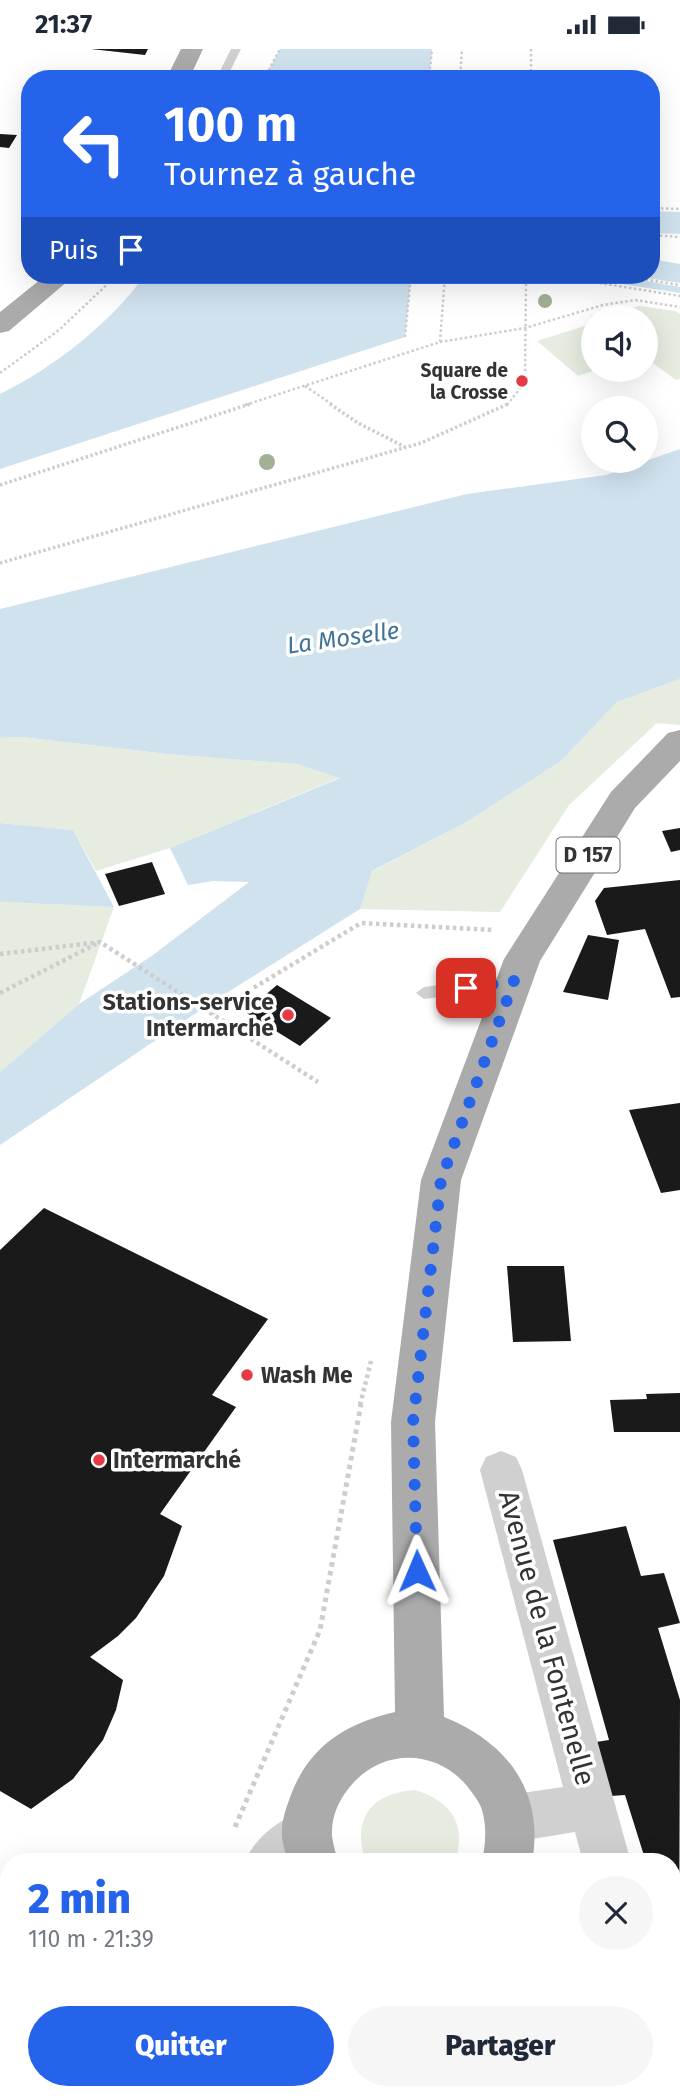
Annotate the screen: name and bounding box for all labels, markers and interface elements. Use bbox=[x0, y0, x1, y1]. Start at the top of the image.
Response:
text: 21:37 bbox=[35, 9, 92, 40]
text: 100 m bbox=[164, 95, 297, 154]
icon: left bbox=[49, 98, 140, 189]
text: Tournez à gauche bbox=[164, 155, 416, 193]
icon: arrive bbox=[112, 231, 150, 269]
text: Puis bbox=[49, 235, 98, 266]
map controls bbox=[581, 305, 658, 473]
button: sound bbox=[581, 305, 658, 382]
place label: Square de la Crosse bbox=[421, 359, 508, 404]
marker: Square de la Crosse bbox=[514, 373, 530, 389]
button: search bbox=[581, 396, 658, 473]
water label: La Moselle bbox=[285, 616, 401, 660]
road number: D 157 bbox=[556, 837, 620, 873]
pin bbox=[436, 958, 496, 1018]
icon: arrive bbox=[447, 969, 485, 1007]
place label: Stations-service Intermarché bbox=[103, 988, 274, 1042]
marker: Stations-service Intermarché bbox=[280, 1007, 296, 1023]
place label: Wash Me bbox=[261, 1361, 353, 1389]
marker: Wash Me bbox=[239, 1367, 255, 1383]
place label: Intermarché bbox=[113, 1446, 241, 1474]
marker: Intermarché bbox=[91, 1452, 107, 1468]
street label: Avenue de la Fontenelle bbox=[492, 1487, 602, 1789]
position arrow bbox=[380, 1534, 454, 1608]
text: 2 min bbox=[28, 1874, 131, 1924]
button: close bbox=[579, 1876, 653, 1950]
text: 110 m · 21:39 bbox=[28, 1925, 154, 1953]
button: Quitter bbox=[28, 2006, 334, 2086]
button: Partager bbox=[348, 2006, 653, 2086]

